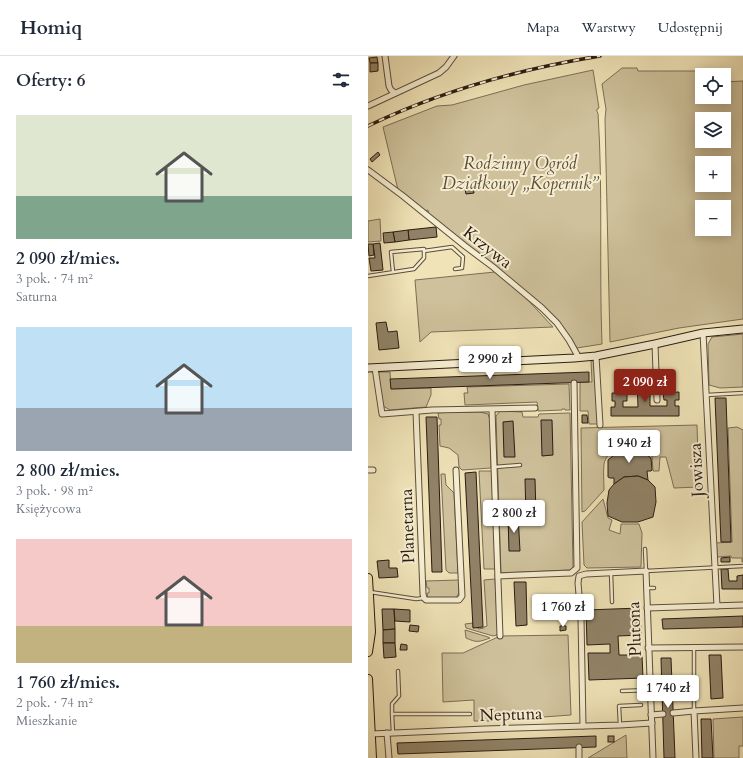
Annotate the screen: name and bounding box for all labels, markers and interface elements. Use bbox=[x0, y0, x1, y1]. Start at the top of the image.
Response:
text: Homiq bbox=[20, 15, 82, 41]
text: Mapa bbox=[527, 18, 559, 37]
text: Warstwy bbox=[581, 18, 636, 37]
text: Udostępnij bbox=[658, 18, 723, 37]
map controls bbox=[695, 68, 731, 236]
button: locate bbox=[695, 68, 731, 104]
text: Oferty: 6 bbox=[16, 69, 85, 92]
icon: filters bbox=[330, 69, 352, 91]
button: layers bbox=[695, 112, 731, 148]
icon: home bbox=[148, 141, 220, 213]
park label: Rodzinny Ogród Działkowy „Kopernik” bbox=[442, 152, 599, 195]
button: + bbox=[695, 156, 731, 192]
button: − bbox=[695, 200, 731, 236]
street label: Krzywa bbox=[458, 221, 518, 274]
text: 2 090 zł/mies. bbox=[16, 247, 120, 270]
text: 3 pok. · 74 m² bbox=[16, 270, 93, 288]
text: Saturna bbox=[16, 288, 57, 306]
pin: 2 990 zł bbox=[449, 346, 531, 380]
text: 2 990 zł bbox=[468, 350, 512, 368]
icon: home bbox=[148, 353, 220, 425]
pin: 2 090 zł bbox=[604, 369, 686, 403]
text: 2 090 zł bbox=[623, 373, 667, 391]
pin: 1 940 zł bbox=[588, 430, 670, 464]
text: 1 940 zł bbox=[607, 434, 651, 452]
street label: Jowisza bbox=[684, 442, 710, 501]
text: 2 800 zł/mies. bbox=[16, 459, 120, 482]
text: 3 pok. · 98 m² bbox=[16, 482, 93, 500]
street label: Planetarna bbox=[395, 487, 420, 564]
text: Księżycowa bbox=[16, 500, 81, 518]
pin: 2 800 zł bbox=[473, 500, 555, 534]
text: 2 800 zł bbox=[492, 504, 536, 522]
icon: home bbox=[148, 565, 220, 637]
pin: 1 760 zł bbox=[522, 594, 604, 628]
text: 1 760 zł bbox=[541, 598, 585, 616]
street label: Plutona bbox=[622, 600, 647, 657]
text: 1 760 zł/mies. bbox=[16, 671, 120, 694]
pin: 1 740 zł bbox=[627, 675, 709, 709]
text: 1 740 zł bbox=[646, 679, 690, 697]
text: 2 pok. · 74 m² bbox=[16, 694, 93, 712]
street label: Neptuna bbox=[479, 702, 544, 727]
text: Mieszkanie bbox=[16, 712, 77, 730]

